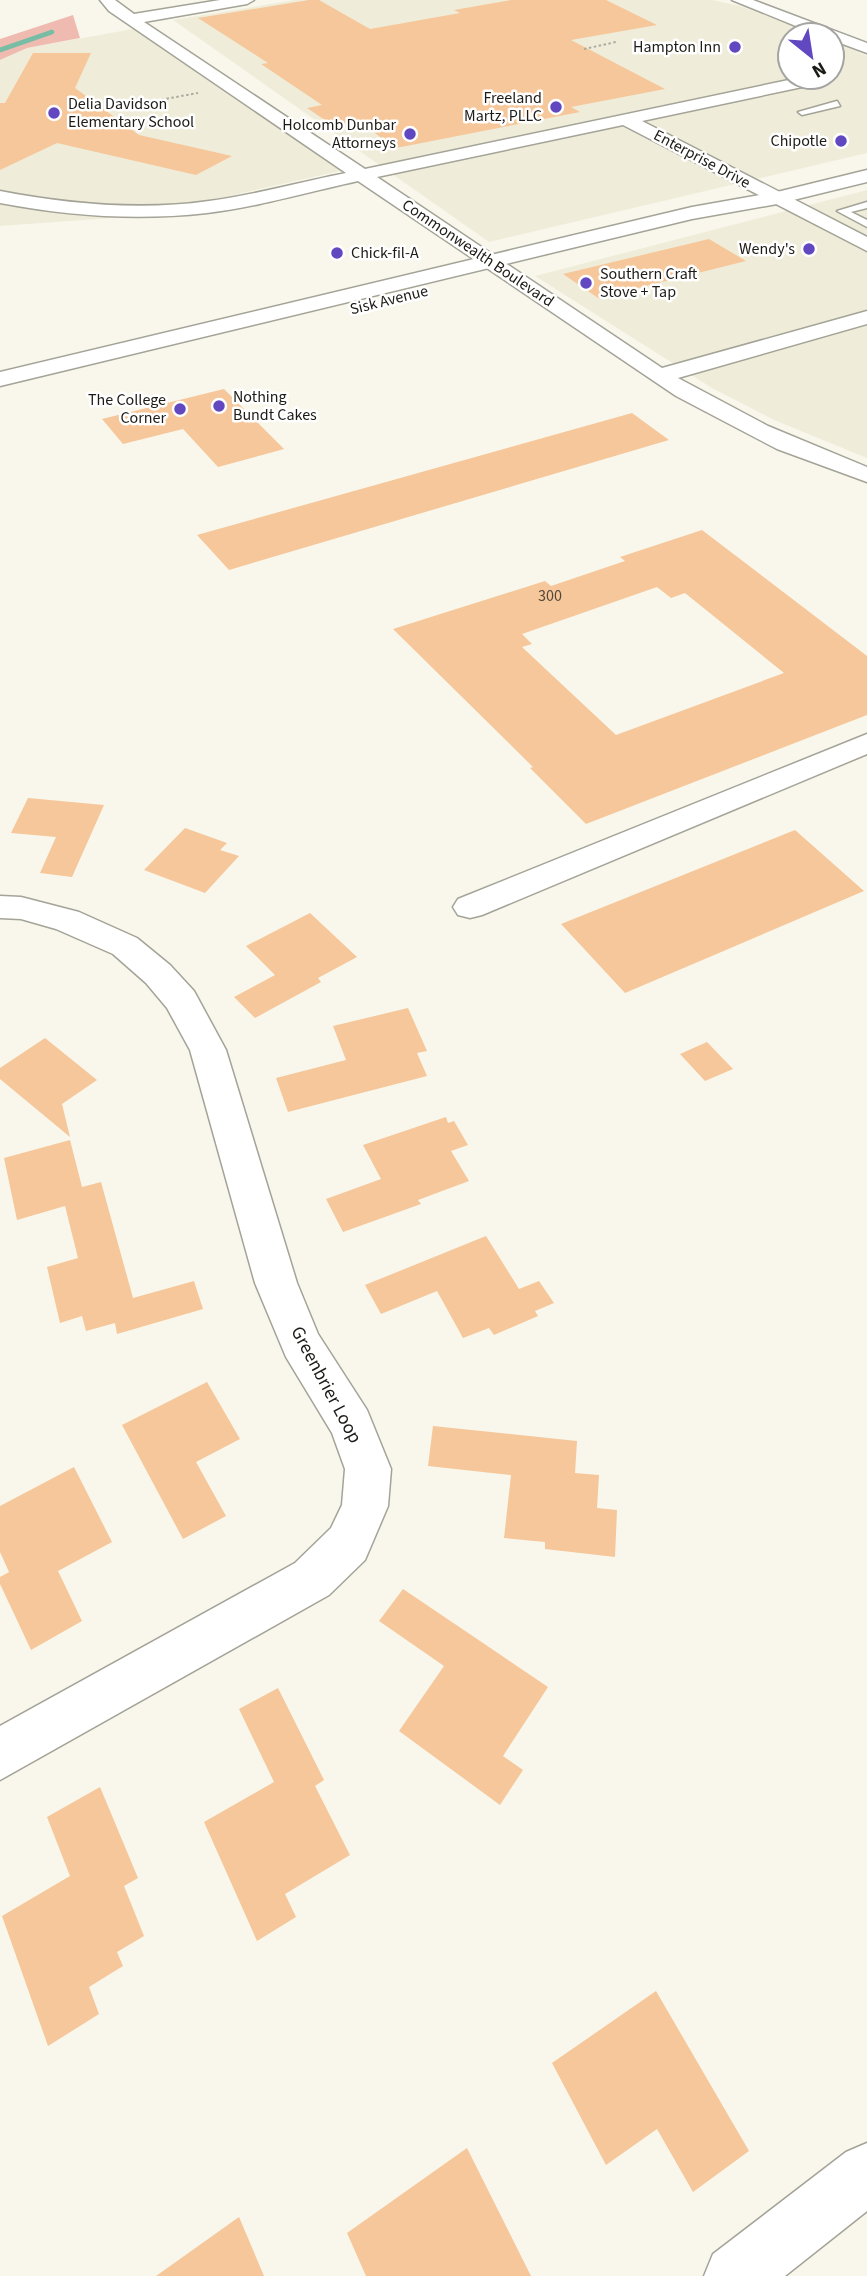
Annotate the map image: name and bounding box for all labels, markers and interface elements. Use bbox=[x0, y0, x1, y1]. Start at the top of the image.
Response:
north arrow bbox=[776, 21, 846, 91]
place label: Hampton Inn bbox=[633, 36, 721, 58]
marker: Hampton Inn bbox=[727, 39, 743, 55]
text: N bbox=[807, 55, 831, 84]
place label: Freeland Martz, PLLC bbox=[464, 87, 542, 127]
place label: Delia Davidson Elementary School bbox=[68, 93, 194, 133]
marker: Freeland Martz, PLLC bbox=[548, 99, 564, 115]
marker: Delia Davidson Elementary School bbox=[46, 105, 62, 121]
place label: Holcomb Dunbar Attorneys bbox=[282, 114, 396, 154]
street label: Enterprise Drive bbox=[650, 124, 754, 194]
marker: Holcomb Dunbar Attorneys bbox=[402, 126, 418, 142]
place label: Chipotle bbox=[771, 130, 827, 152]
marker: Chipotle bbox=[833, 133, 849, 149]
street label: Commonwealth Boulevard bbox=[398, 194, 558, 312]
place label: Wendy's bbox=[739, 238, 795, 260]
marker: Wendy's bbox=[801, 241, 817, 257]
place label: Chick-fil-A bbox=[351, 242, 419, 264]
marker: Chick-fil-A bbox=[329, 245, 345, 261]
place label: Southern Craft Stove + Tap bbox=[600, 263, 698, 303]
marker: Southern Craft Stove + Tap bbox=[578, 275, 594, 291]
street label: Sisk Avenue bbox=[348, 280, 430, 320]
place label: Nothing Bundt Cakes bbox=[233, 386, 317, 426]
place label: The College Corner bbox=[88, 389, 166, 429]
marker: Nothing Bundt Cakes bbox=[211, 398, 227, 414]
marker: The College Corner bbox=[172, 401, 188, 417]
house number: 300 bbox=[538, 585, 562, 607]
street label: Greenbrier Loop bbox=[284, 1322, 368, 1448]

